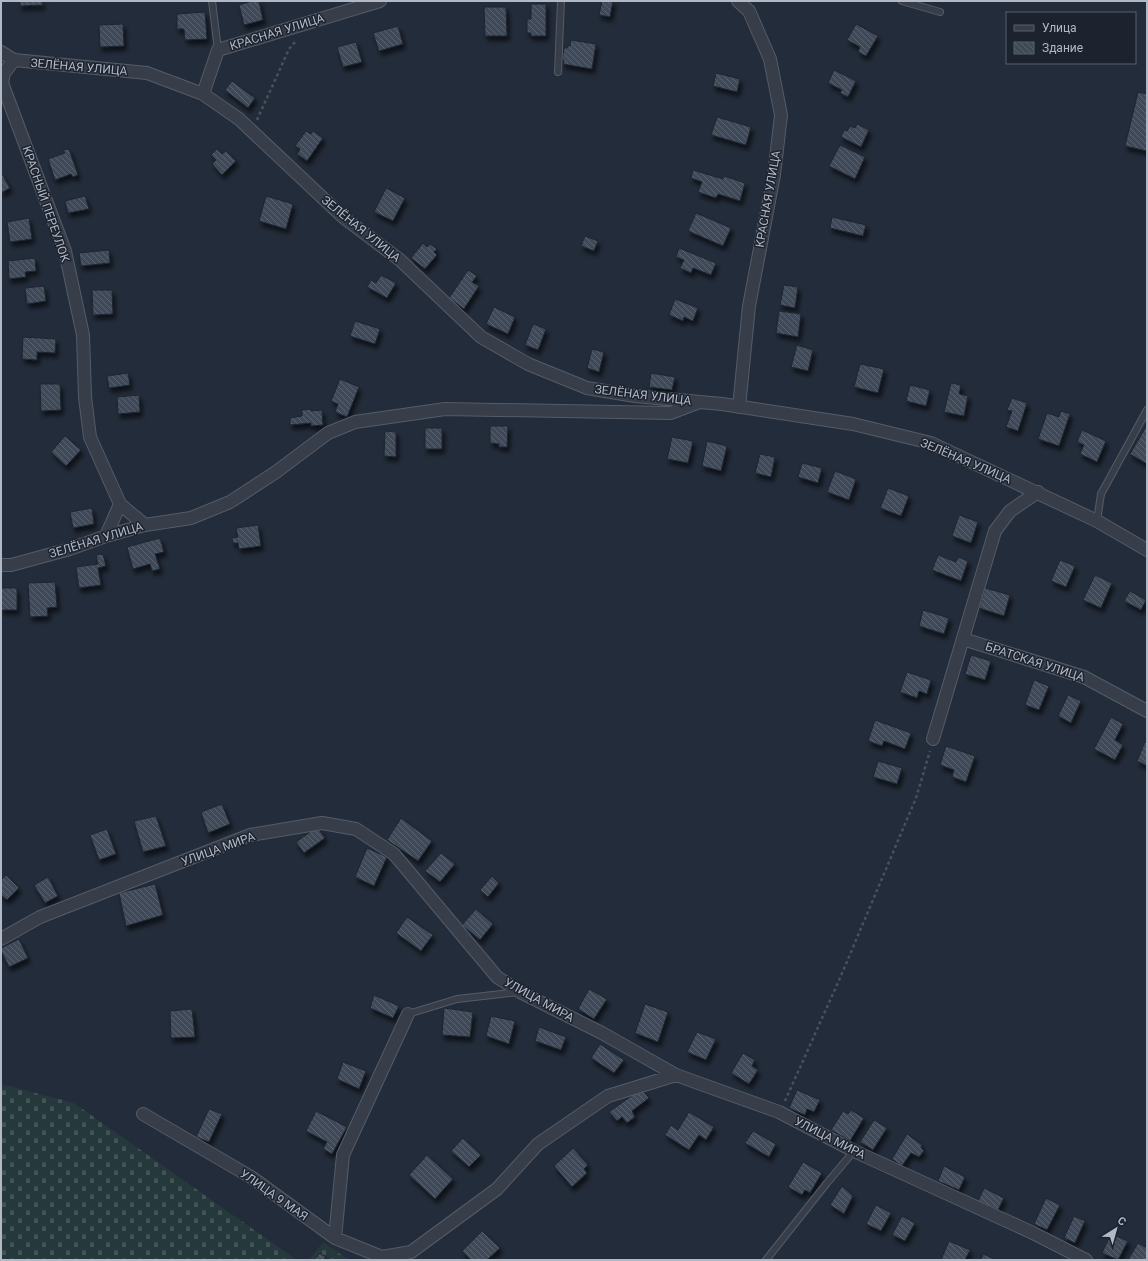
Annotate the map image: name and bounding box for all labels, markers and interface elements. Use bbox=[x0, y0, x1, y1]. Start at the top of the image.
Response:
street label: КРАСНАЯ УЛИЦА bbox=[228, 11, 326, 53]
legend bbox=[1006, 12, 1136, 64]
text: Улица bbox=[1042, 21, 1077, 35]
text: Здание bbox=[1042, 41, 1083, 55]
street label: ЗЕЛЁНАЯ УЛИЦА bbox=[30, 55, 128, 78]
street label: КРАСНЫЙ ПЕРЕУЛОК bbox=[20, 144, 74, 264]
street label: КРАСНАЯ УЛИЦА bbox=[753, 149, 783, 249]
street label: ЗЕЛЁНАЯ УЛИЦА bbox=[319, 192, 404, 265]
street label: ЗЕЛЁНАЯ УЛИЦА bbox=[594, 381, 692, 408]
street label: ЗЕЛЁНАЯ УЛИЦА bbox=[918, 435, 1014, 487]
street label: ЗЕЛЁНАЯ УЛИЦА bbox=[47, 518, 145, 561]
street label: БРАТСКАЯ УЛИЦА bbox=[984, 639, 1086, 685]
street label: УЛИЦА МИРА bbox=[179, 829, 257, 869]
street label: УЛИЦА МИРА bbox=[502, 975, 576, 1025]
street label: УЛИЦА МИРА bbox=[792, 1114, 868, 1162]
street label: УЛИЦА 9 МАЯ bbox=[237, 1166, 311, 1224]
north arrow bbox=[1096, 1209, 1136, 1249]
text: С bbox=[1115, 1214, 1129, 1229]

